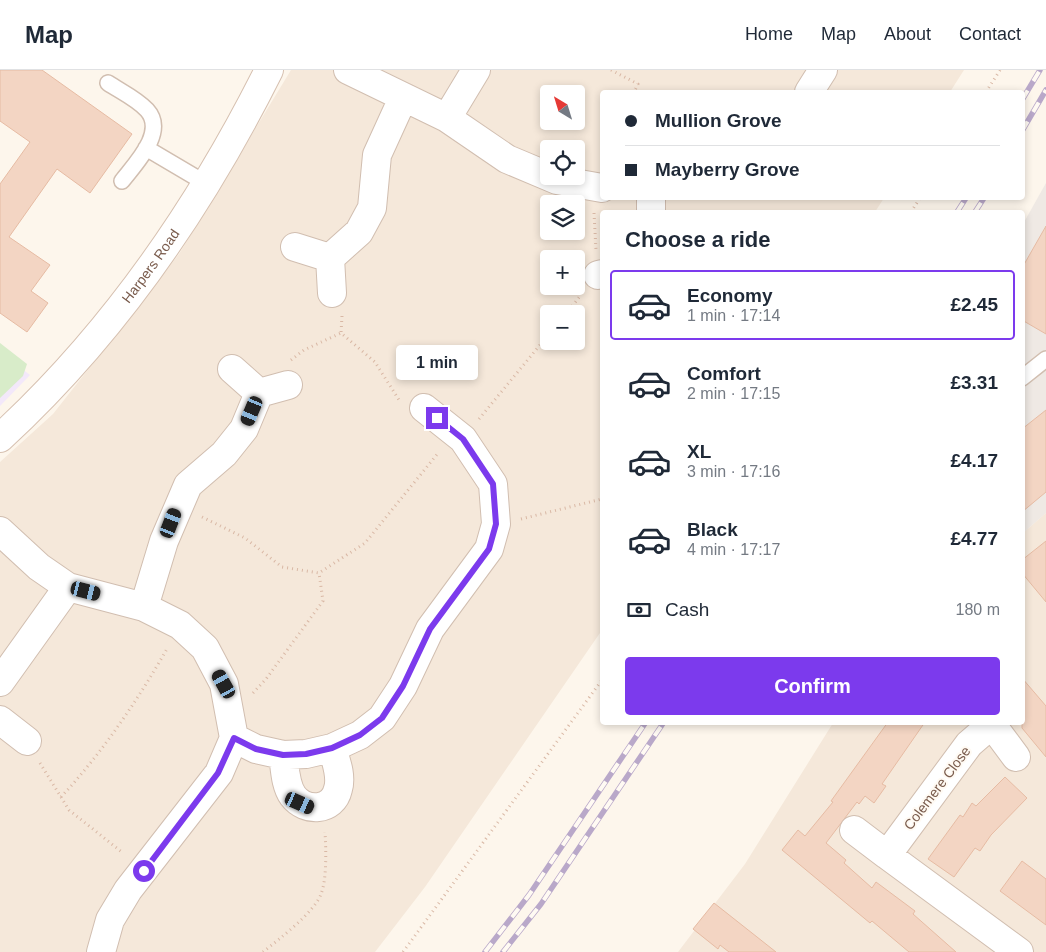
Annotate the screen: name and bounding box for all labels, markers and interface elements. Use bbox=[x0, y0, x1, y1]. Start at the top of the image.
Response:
text: Map bbox=[25, 21, 73, 48]
text: Home bbox=[745, 24, 793, 44]
text: Map bbox=[821, 24, 856, 44]
text: About bbox=[884, 24, 931, 44]
text: Contact bbox=[959, 24, 1021, 44]
north arrow bbox=[540, 85, 585, 130]
map controls bbox=[540, 85, 585, 350]
text: Mullion Grove bbox=[655, 110, 782, 131]
button: locate bbox=[540, 140, 585, 185]
text: Mayberry Grove bbox=[655, 159, 800, 180]
button: layers bbox=[540, 195, 585, 240]
street label: Harpers Road bbox=[119, 226, 183, 306]
text: Choose a ride bbox=[625, 227, 770, 252]
button: + bbox=[540, 250, 585, 295]
icon: car bbox=[627, 283, 672, 328]
text: Economy bbox=[687, 285, 773, 306]
text: £2.45 bbox=[950, 294, 998, 315]
button: − bbox=[540, 305, 585, 350]
text: 1 min · 17:14 bbox=[687, 307, 780, 324]
callout: 1 min bbox=[396, 346, 478, 380]
text: 1 min bbox=[416, 354, 458, 371]
icon: car bbox=[627, 361, 672, 406]
text: Comfort bbox=[687, 363, 761, 384]
text: £3.31 bbox=[950, 372, 998, 393]
text: 2 min · 17:15 bbox=[687, 385, 780, 402]
car bbox=[239, 394, 264, 428]
route end bbox=[426, 407, 448, 429]
icon: car bbox=[627, 439, 672, 484]
text: XL bbox=[687, 441, 711, 462]
text: £4.17 bbox=[950, 450, 998, 471]
text: 3 min · 17:16 bbox=[687, 463, 780, 480]
car bbox=[158, 506, 183, 540]
icon: car bbox=[627, 517, 672, 562]
text: Black bbox=[687, 519, 738, 540]
text: £4.77 bbox=[950, 528, 998, 549]
text: 4 min · 17:17 bbox=[687, 541, 780, 558]
car bbox=[69, 580, 102, 602]
icon: cash bbox=[625, 596, 653, 624]
text: Cash bbox=[665, 599, 709, 620]
text: 180 m bbox=[956, 601, 1000, 618]
button: Confirm bbox=[625, 657, 1000, 715]
car bbox=[210, 667, 237, 701]
street label: Colemere Close bbox=[900, 743, 974, 833]
car bbox=[283, 790, 316, 816]
route start bbox=[133, 860, 155, 882]

